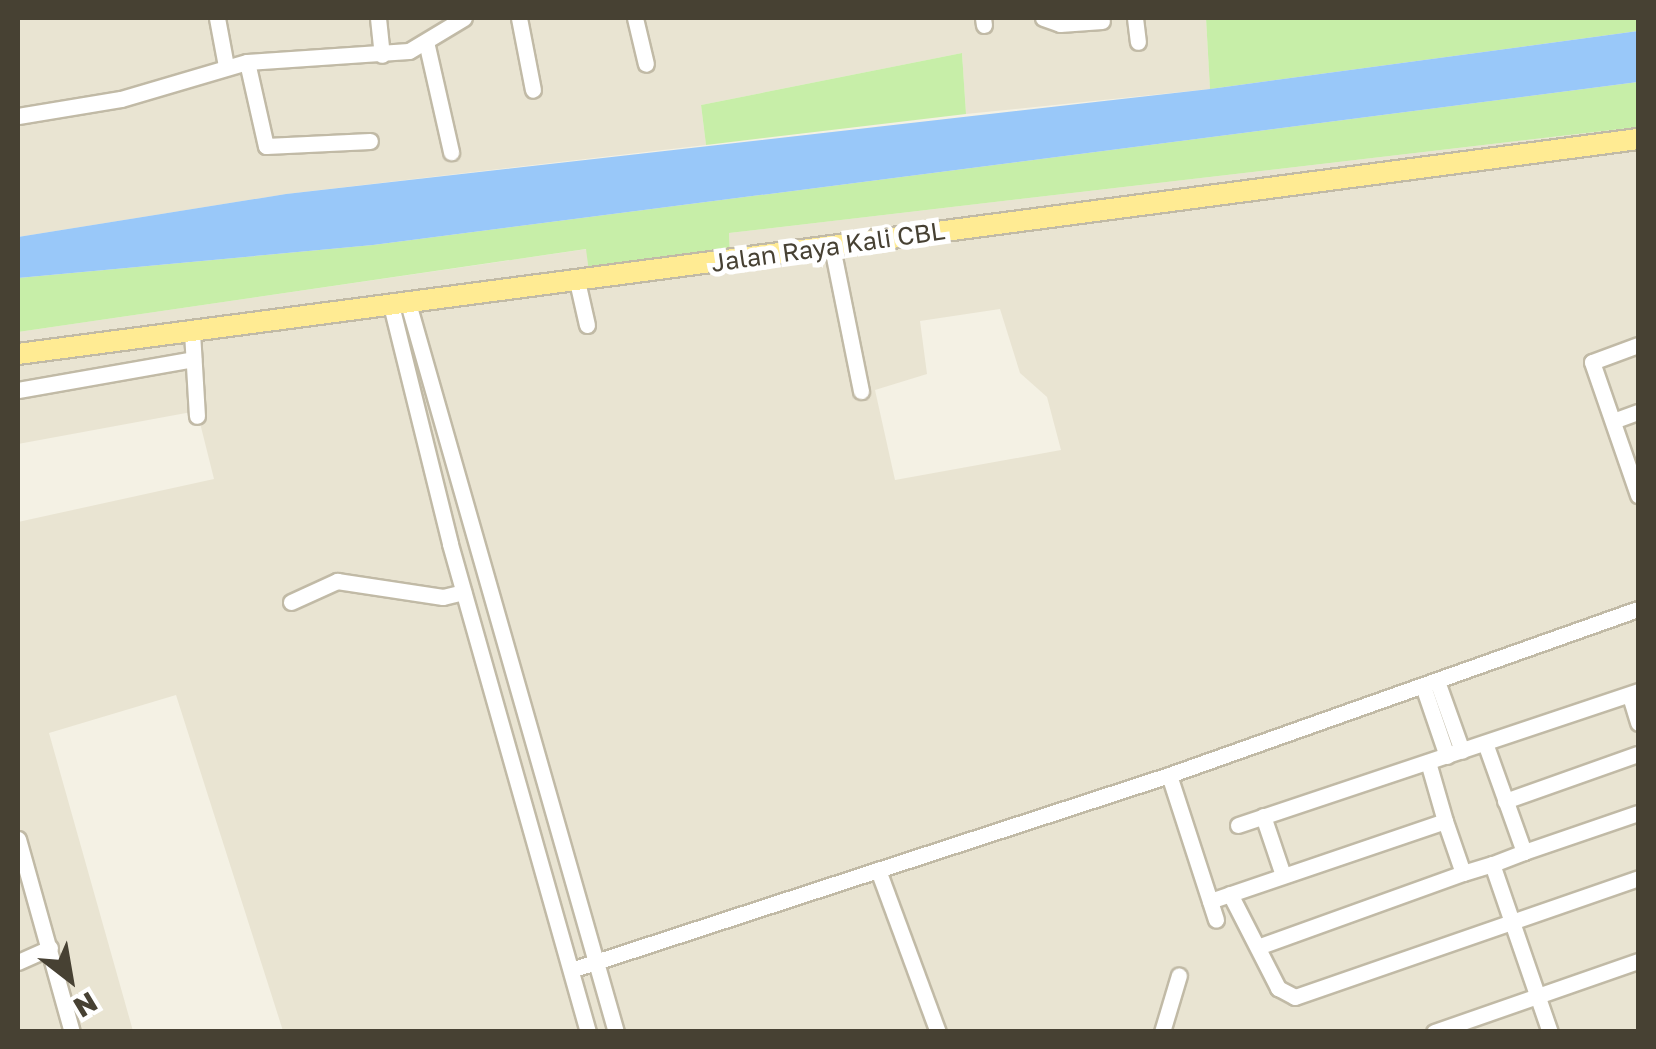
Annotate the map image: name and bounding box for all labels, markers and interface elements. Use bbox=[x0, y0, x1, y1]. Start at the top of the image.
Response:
street label: Jalan Raya Kali CBL bbox=[709, 216, 947, 278]
north arrow bbox=[20, 929, 120, 1029]
text: N bbox=[68, 986, 103, 1025]

